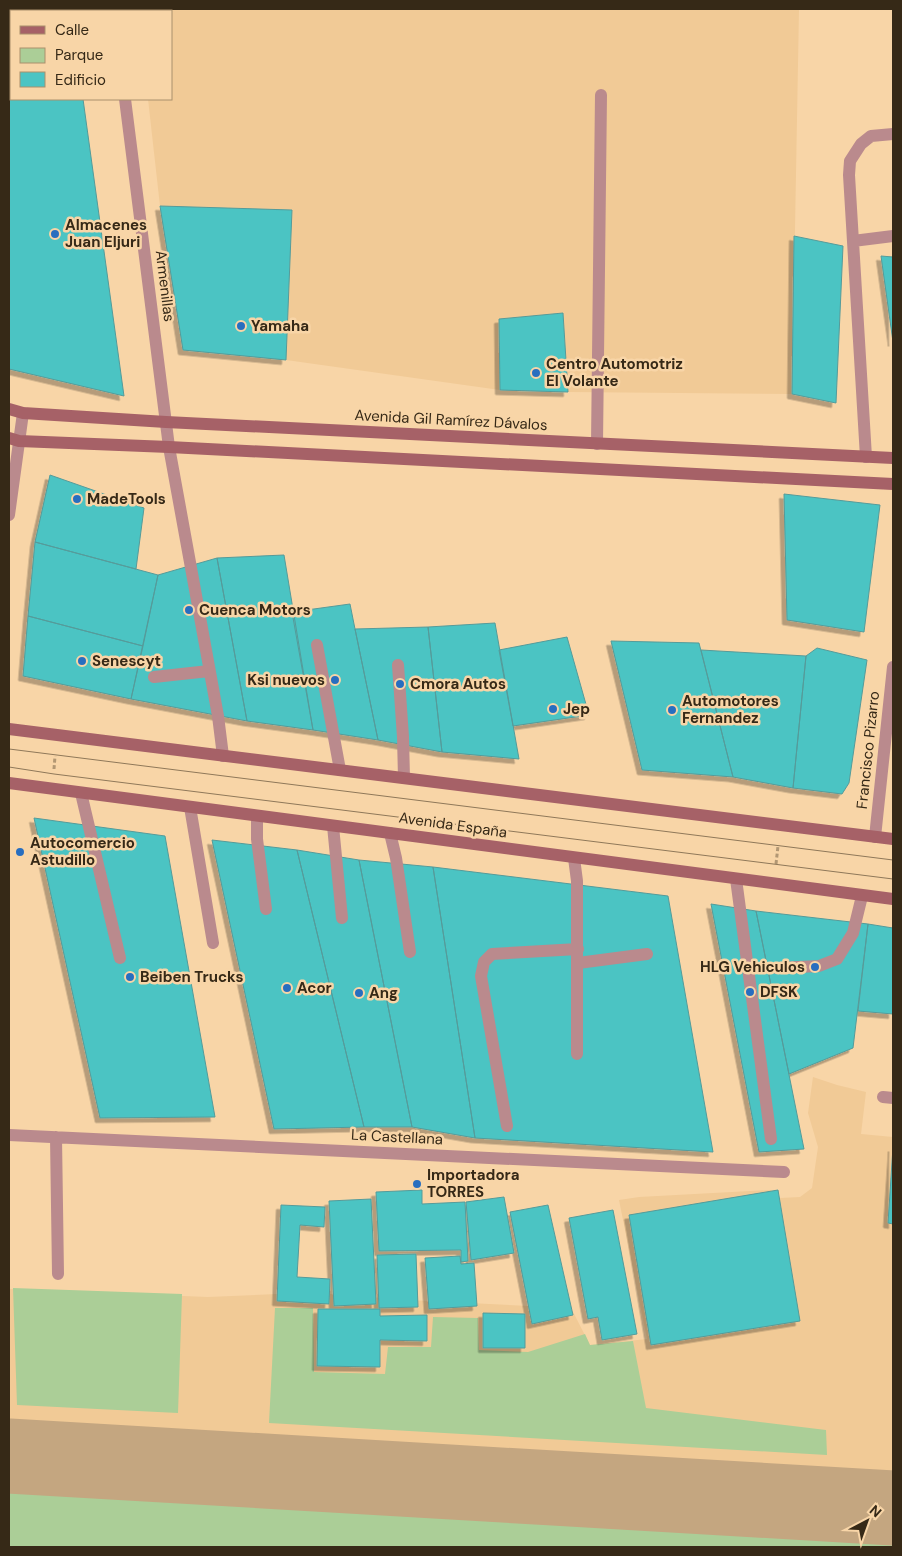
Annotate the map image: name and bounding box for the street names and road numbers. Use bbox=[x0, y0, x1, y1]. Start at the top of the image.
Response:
street label: Armenillas bbox=[151, 249, 179, 323]
street label: Avenida Gil Ramírez Dávalos bbox=[354, 405, 548, 435]
street label: Francisco Pizarro bbox=[852, 690, 884, 810]
street label: Avenida España bbox=[397, 807, 509, 843]
street label: La Castellana bbox=[351, 1125, 443, 1149]

